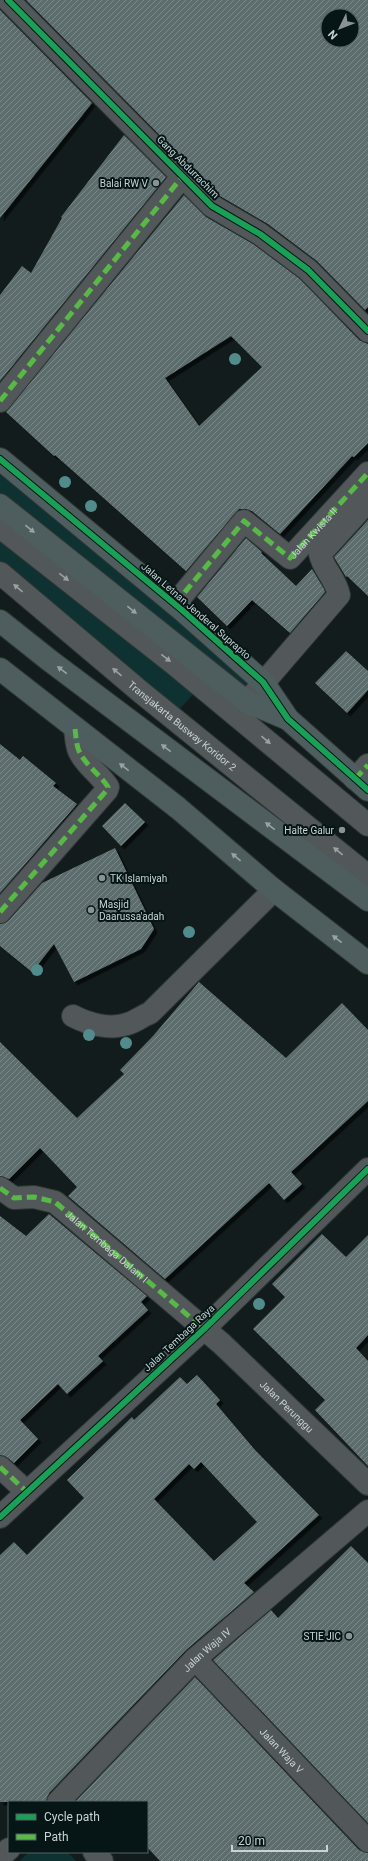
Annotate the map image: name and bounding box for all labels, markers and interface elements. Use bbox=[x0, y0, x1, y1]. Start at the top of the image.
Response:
north arrow bbox=[320, 8, 360, 48]
text: N bbox=[325, 27, 340, 42]
street label: Gang Abdurrachim bbox=[155, 134, 221, 200]
place label: Balai RW V bbox=[100, 178, 149, 189]
marker: Balai RW V bbox=[151, 178, 161, 188]
street label: Jalan Kwista II bbox=[287, 505, 339, 560]
one-way arrow bbox=[25, 525, 36, 534]
street label: Jalan Letnan Jenderal Suprapto bbox=[139, 561, 253, 662]
one-way arrow bbox=[58, 573, 69, 582]
one-way arrow bbox=[13, 584, 23, 593]
one-way arrow bbox=[126, 606, 137, 615]
one-way arrow bbox=[160, 653, 171, 662]
one-way arrow bbox=[56, 666, 67, 674]
one-way arrow bbox=[112, 668, 123, 677]
street label: Transjakarta Busway Koridor 2 bbox=[126, 679, 239, 773]
one-way arrow bbox=[261, 736, 272, 745]
one-way arrow bbox=[160, 744, 171, 752]
one-way arrow bbox=[119, 763, 129, 771]
one-way arrow bbox=[264, 822, 275, 830]
place label: Halte Galur bbox=[284, 825, 335, 836]
marker: Halte Galur bbox=[337, 825, 347, 835]
one-way arrow bbox=[332, 847, 343, 856]
one-way arrow bbox=[230, 853, 241, 862]
marker: TK Islamiyah bbox=[97, 873, 107, 883]
place label: TK Islamiyah bbox=[110, 873, 167, 884]
place label: Masjid Daarussa'adah bbox=[99, 899, 164, 922]
marker: Masjid Daarussa'adah bbox=[86, 905, 96, 915]
one-way arrow bbox=[332, 934, 343, 943]
street label: Jalan Tembaga Dalam I bbox=[63, 1208, 150, 1284]
street label: Jalan Tembaga Raya bbox=[141, 1302, 217, 1374]
street label: Jalan Perunggu bbox=[258, 1378, 316, 1434]
street label: Jalan Waja IV bbox=[180, 1625, 233, 1674]
place label: STIE JIC bbox=[303, 1631, 341, 1642]
marker: STIE JIC bbox=[344, 1631, 354, 1641]
street label: Jalan Waja V bbox=[258, 1726, 306, 1776]
legend bbox=[8, 1801, 148, 1853]
text: Cycle path bbox=[44, 1810, 100, 1824]
scale bar bbox=[232, 1827, 327, 1853]
text: Path bbox=[44, 1830, 69, 1844]
text: 20 m bbox=[238, 1834, 265, 1848]

